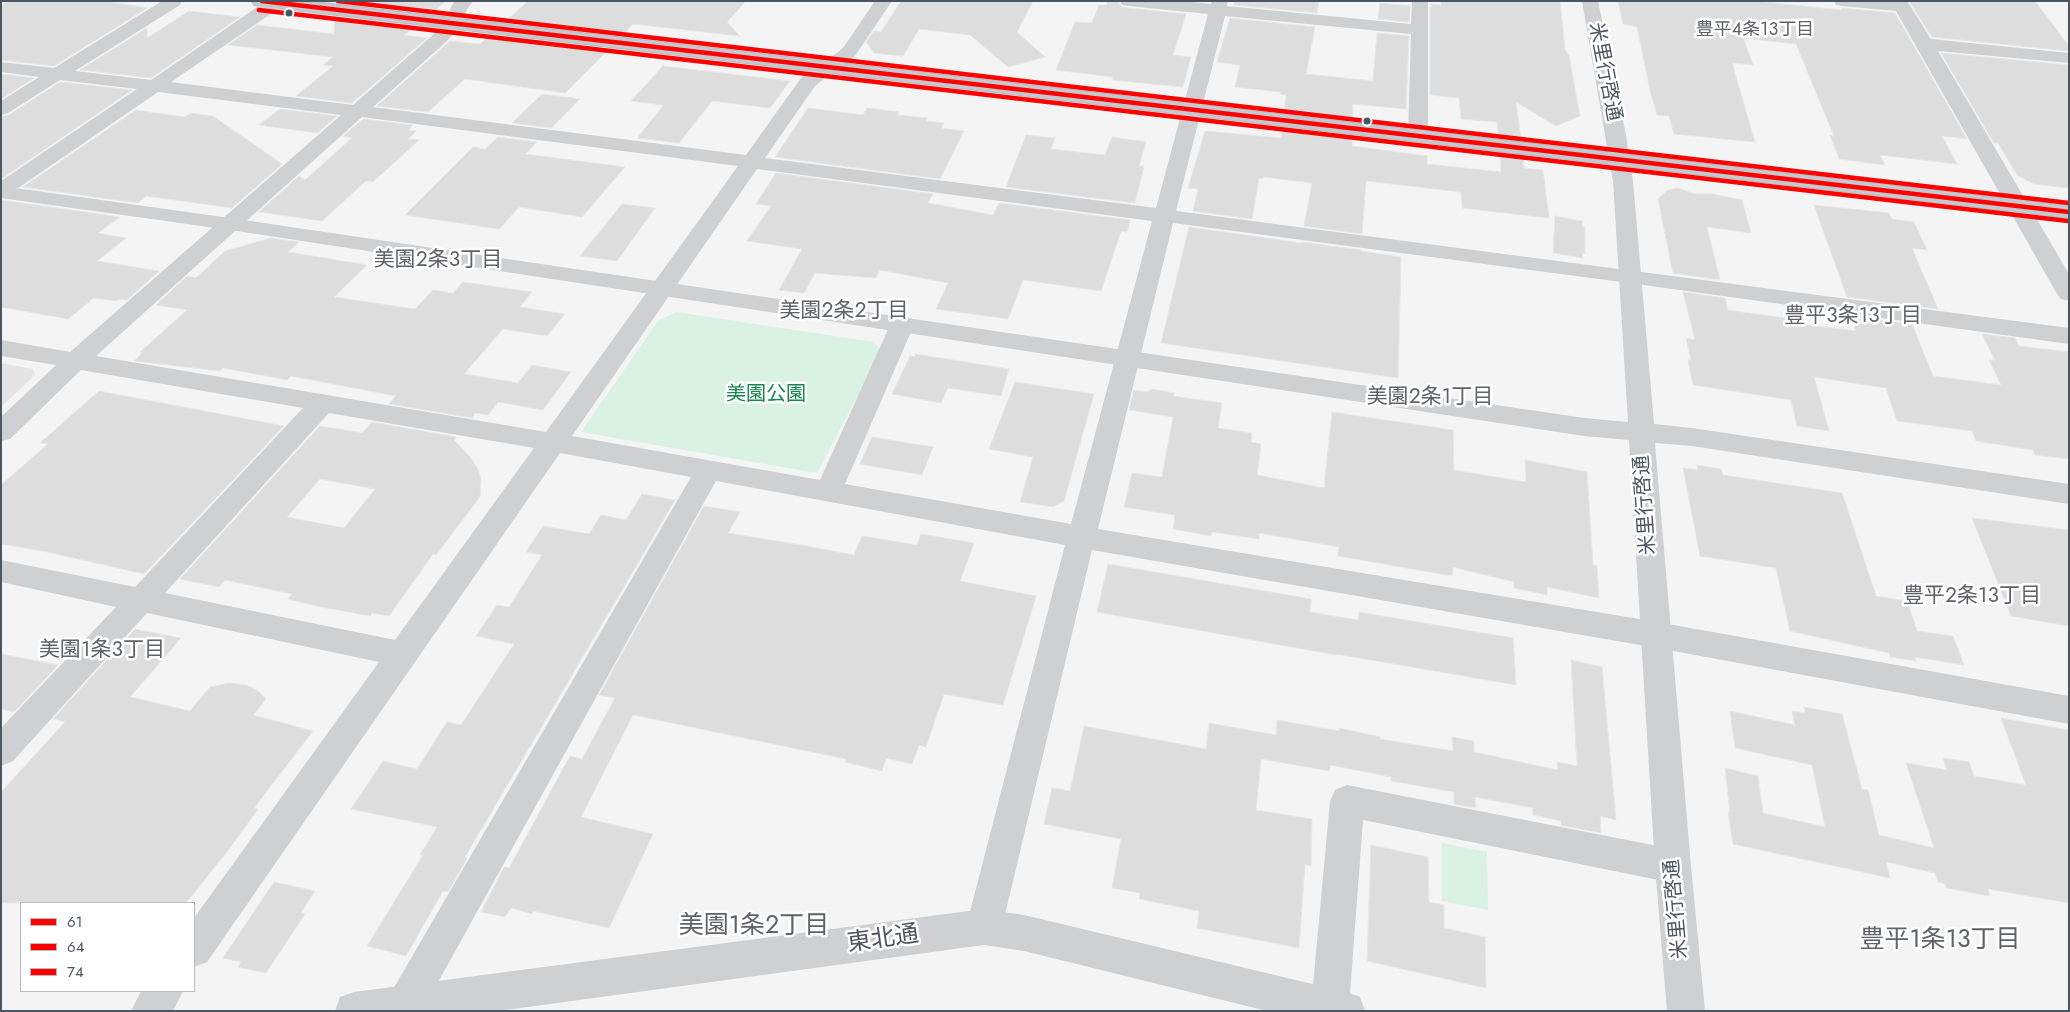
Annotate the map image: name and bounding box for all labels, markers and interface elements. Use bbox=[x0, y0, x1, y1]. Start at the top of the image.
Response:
unlabelled marker bbox=[284, 8, 294, 18]
district label: 豊平4条13丁目 bbox=[1696, 20, 1814, 42]
street label: 米里行啓通 bbox=[1583, 21, 1625, 123]
unlabelled marker bbox=[1362, 116, 1372, 126]
district label: 美園2条3丁目 bbox=[374, 248, 502, 274]
district label: 美園2条2丁目 bbox=[780, 299, 908, 325]
district label: 豊平3条13丁目 bbox=[1784, 304, 1922, 330]
park label: 美園公園 bbox=[726, 383, 806, 407]
district label: 美園2条1丁目 bbox=[1367, 385, 1493, 411]
street label: 米里行啓通 bbox=[1631, 454, 1661, 556]
district label: 豊平2条13丁目 bbox=[1903, 584, 2041, 610]
district label: 美園1条3丁目 bbox=[39, 638, 165, 664]
street label: 米里行啓通 bbox=[1661, 858, 1693, 960]
legend bbox=[20, 902, 195, 992]
text: 61 bbox=[67, 911, 82, 933]
district label: 美園1条2丁目 bbox=[679, 912, 829, 942]
street label: 東北通 bbox=[845, 921, 921, 959]
district label: 豊平1条13丁目 bbox=[1859, 926, 2021, 956]
text: 64 bbox=[67, 936, 84, 958]
text: 74 bbox=[67, 961, 84, 983]

